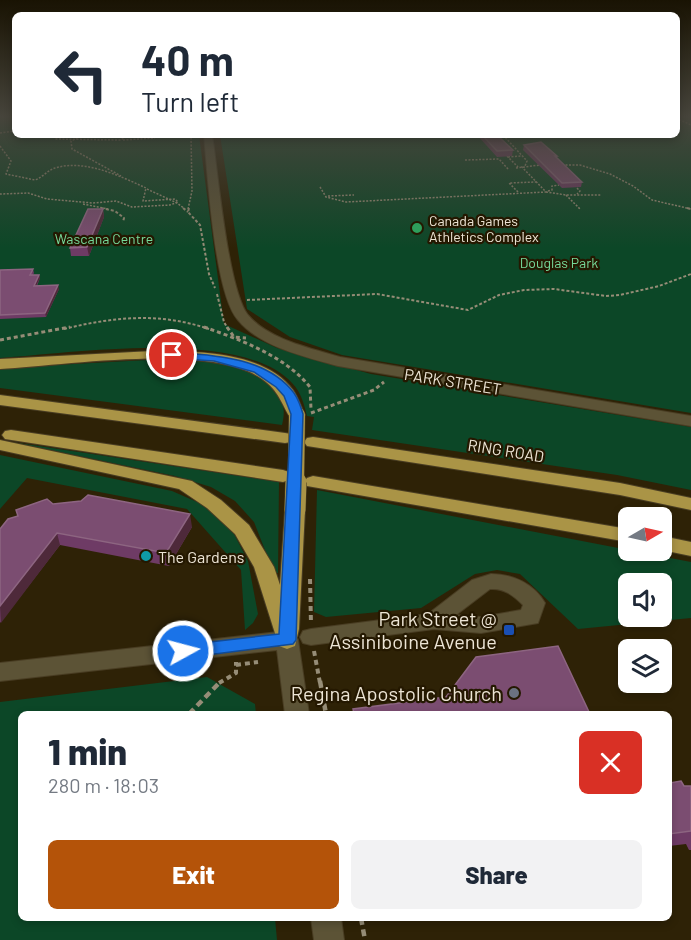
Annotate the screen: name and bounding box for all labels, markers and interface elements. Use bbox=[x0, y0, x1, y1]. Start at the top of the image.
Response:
text: 40 m bbox=[141, 34, 234, 84]
icon: left bbox=[42, 36, 120, 114]
text: Turn left bbox=[141, 85, 239, 117]
place label: Canada Games Athletics Complex bbox=[429, 212, 539, 245]
marker: Canada Games Athletics Complex bbox=[410, 221, 424, 235]
park label: Wascana Centre bbox=[55, 230, 153, 247]
park label: Douglas Park bbox=[520, 254, 598, 271]
pin bbox=[146, 329, 197, 380]
icon: arrive bbox=[155, 338, 188, 371]
street label: PARK STREET bbox=[403, 364, 503, 398]
street label: RING ROAD bbox=[466, 435, 546, 465]
north arrow bbox=[618, 507, 672, 561]
map controls bbox=[618, 507, 672, 693]
place label: The Gardens bbox=[158, 547, 245, 566]
marker: The Gardens bbox=[139, 549, 153, 563]
button: sound bbox=[618, 573, 672, 627]
place label: Park Street @ Assiniboine Avenue bbox=[329, 606, 497, 653]
position arrow bbox=[151, 619, 215, 683]
marker: Park Street @ Assiniboine Avenue bbox=[502, 623, 516, 637]
button: layers bbox=[618, 639, 672, 693]
place label: Regina Apostolic Church bbox=[291, 681, 502, 705]
marker: Regina Apostolic Church bbox=[507, 686, 521, 700]
text: 1 min bbox=[48, 729, 127, 772]
button: close bbox=[579, 731, 642, 794]
text: 280 m · 18:03 bbox=[48, 773, 159, 797]
button: Exit bbox=[48, 840, 339, 909]
button: Share bbox=[351, 840, 642, 909]

